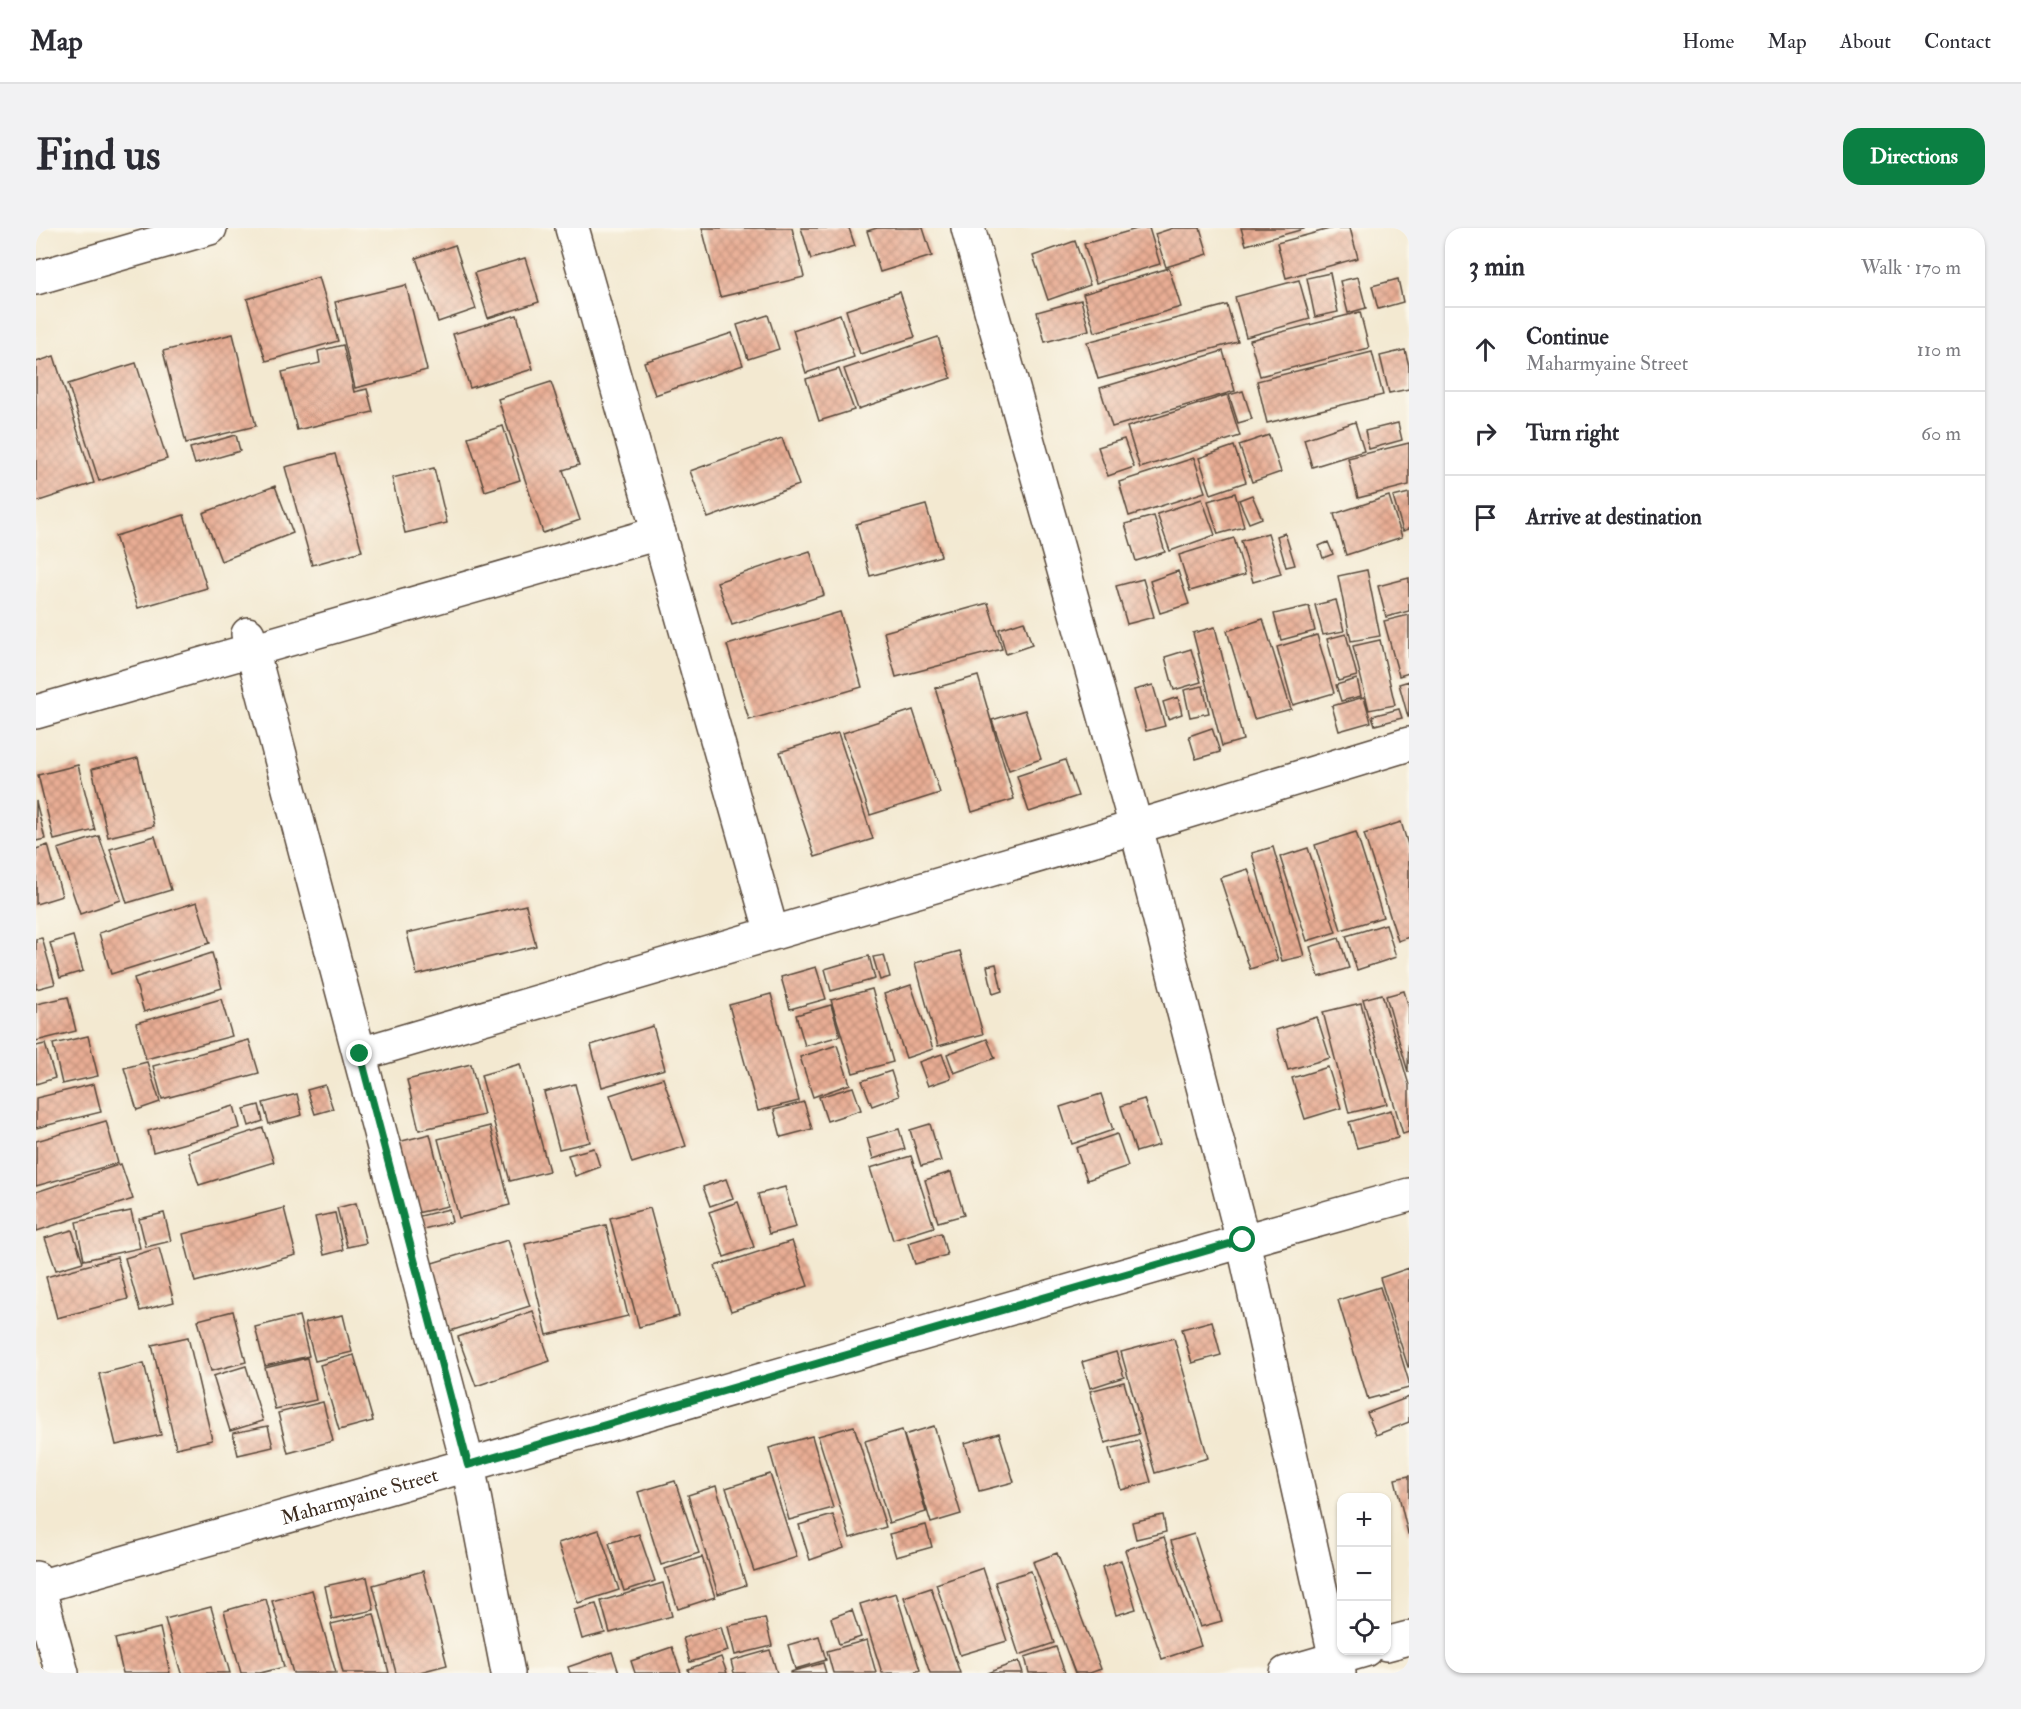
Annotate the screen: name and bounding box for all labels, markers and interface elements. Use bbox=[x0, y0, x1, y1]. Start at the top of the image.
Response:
text: Map bbox=[30, 24, 83, 59]
text: Home bbox=[1682, 28, 1734, 55]
text: Map bbox=[1767, 28, 1807, 55]
text: About bbox=[1840, 28, 1891, 55]
text: Contact bbox=[1924, 28, 1991, 55]
button: Directions bbox=[1843, 128, 1985, 185]
text: Find us bbox=[36, 130, 160, 182]
text: 3 min bbox=[1469, 251, 1525, 283]
text: Walk · 170 m bbox=[1861, 255, 1961, 280]
text: Continue bbox=[1526, 323, 1609, 351]
icon: ahead bbox=[1469, 333, 1502, 366]
text: 110 m bbox=[1917, 337, 1961, 362]
text: Maharmyaine Street bbox=[1526, 351, 1688, 376]
icon: right bbox=[1469, 417, 1502, 450]
text: Turn right bbox=[1526, 419, 1619, 447]
text: 60 m bbox=[1921, 421, 1961, 446]
icon: arrive bbox=[1469, 501, 1502, 534]
text: Arrive at destination bbox=[1526, 503, 1702, 531]
route end bbox=[346, 1040, 372, 1066]
route start bbox=[1229, 1226, 1255, 1252]
street label: Maharmyaine Street bbox=[278, 1462, 441, 1530]
map controls bbox=[1337, 1493, 1391, 1655]
button: + bbox=[1337, 1493, 1391, 1547]
button: − bbox=[1337, 1547, 1391, 1601]
button: locate bbox=[1337, 1601, 1391, 1655]

